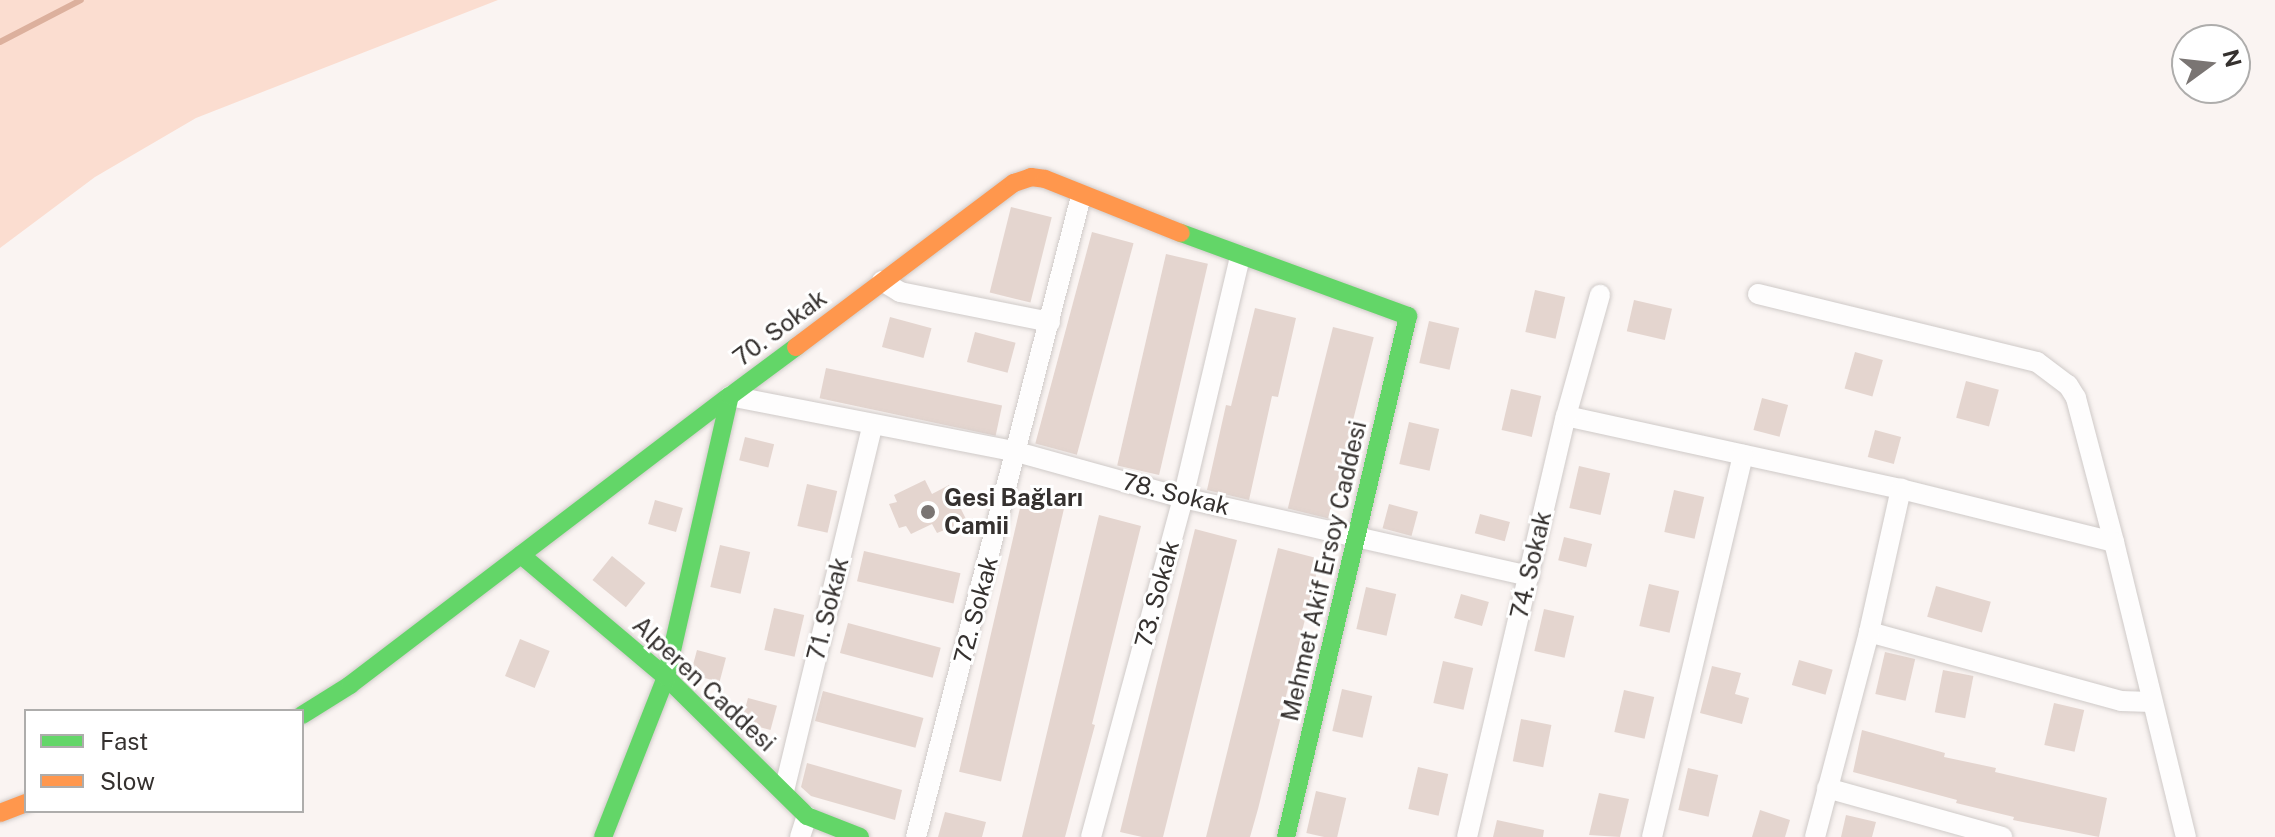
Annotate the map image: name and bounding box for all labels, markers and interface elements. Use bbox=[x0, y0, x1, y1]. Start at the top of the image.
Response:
north arrow bbox=[2171, 24, 2251, 104]
text: N bbox=[2217, 47, 2247, 70]
street label: 70. Sokak bbox=[728, 284, 832, 372]
street label: Mehmet Akif Ersoy Caddesi bbox=[1275, 418, 1373, 724]
street label: 78. Sokak bbox=[1119, 467, 1233, 521]
place label: Gesi Bağları Camii bbox=[944, 484, 1083, 540]
marker: Gesi Bağları Camii bbox=[919, 503, 937, 521]
street label: 74. Sokak bbox=[1505, 508, 1557, 622]
street label: 73. Sokak bbox=[1129, 537, 1185, 651]
street label: 72. Sokak bbox=[948, 553, 1004, 667]
street label: 71. Sokak bbox=[801, 554, 855, 664]
street label: Alperen Caddesi bbox=[627, 611, 781, 757]
legend bbox=[24, 709, 304, 813]
text: Fast bbox=[100, 727, 148, 755]
text: Slow bbox=[100, 767, 155, 795]

